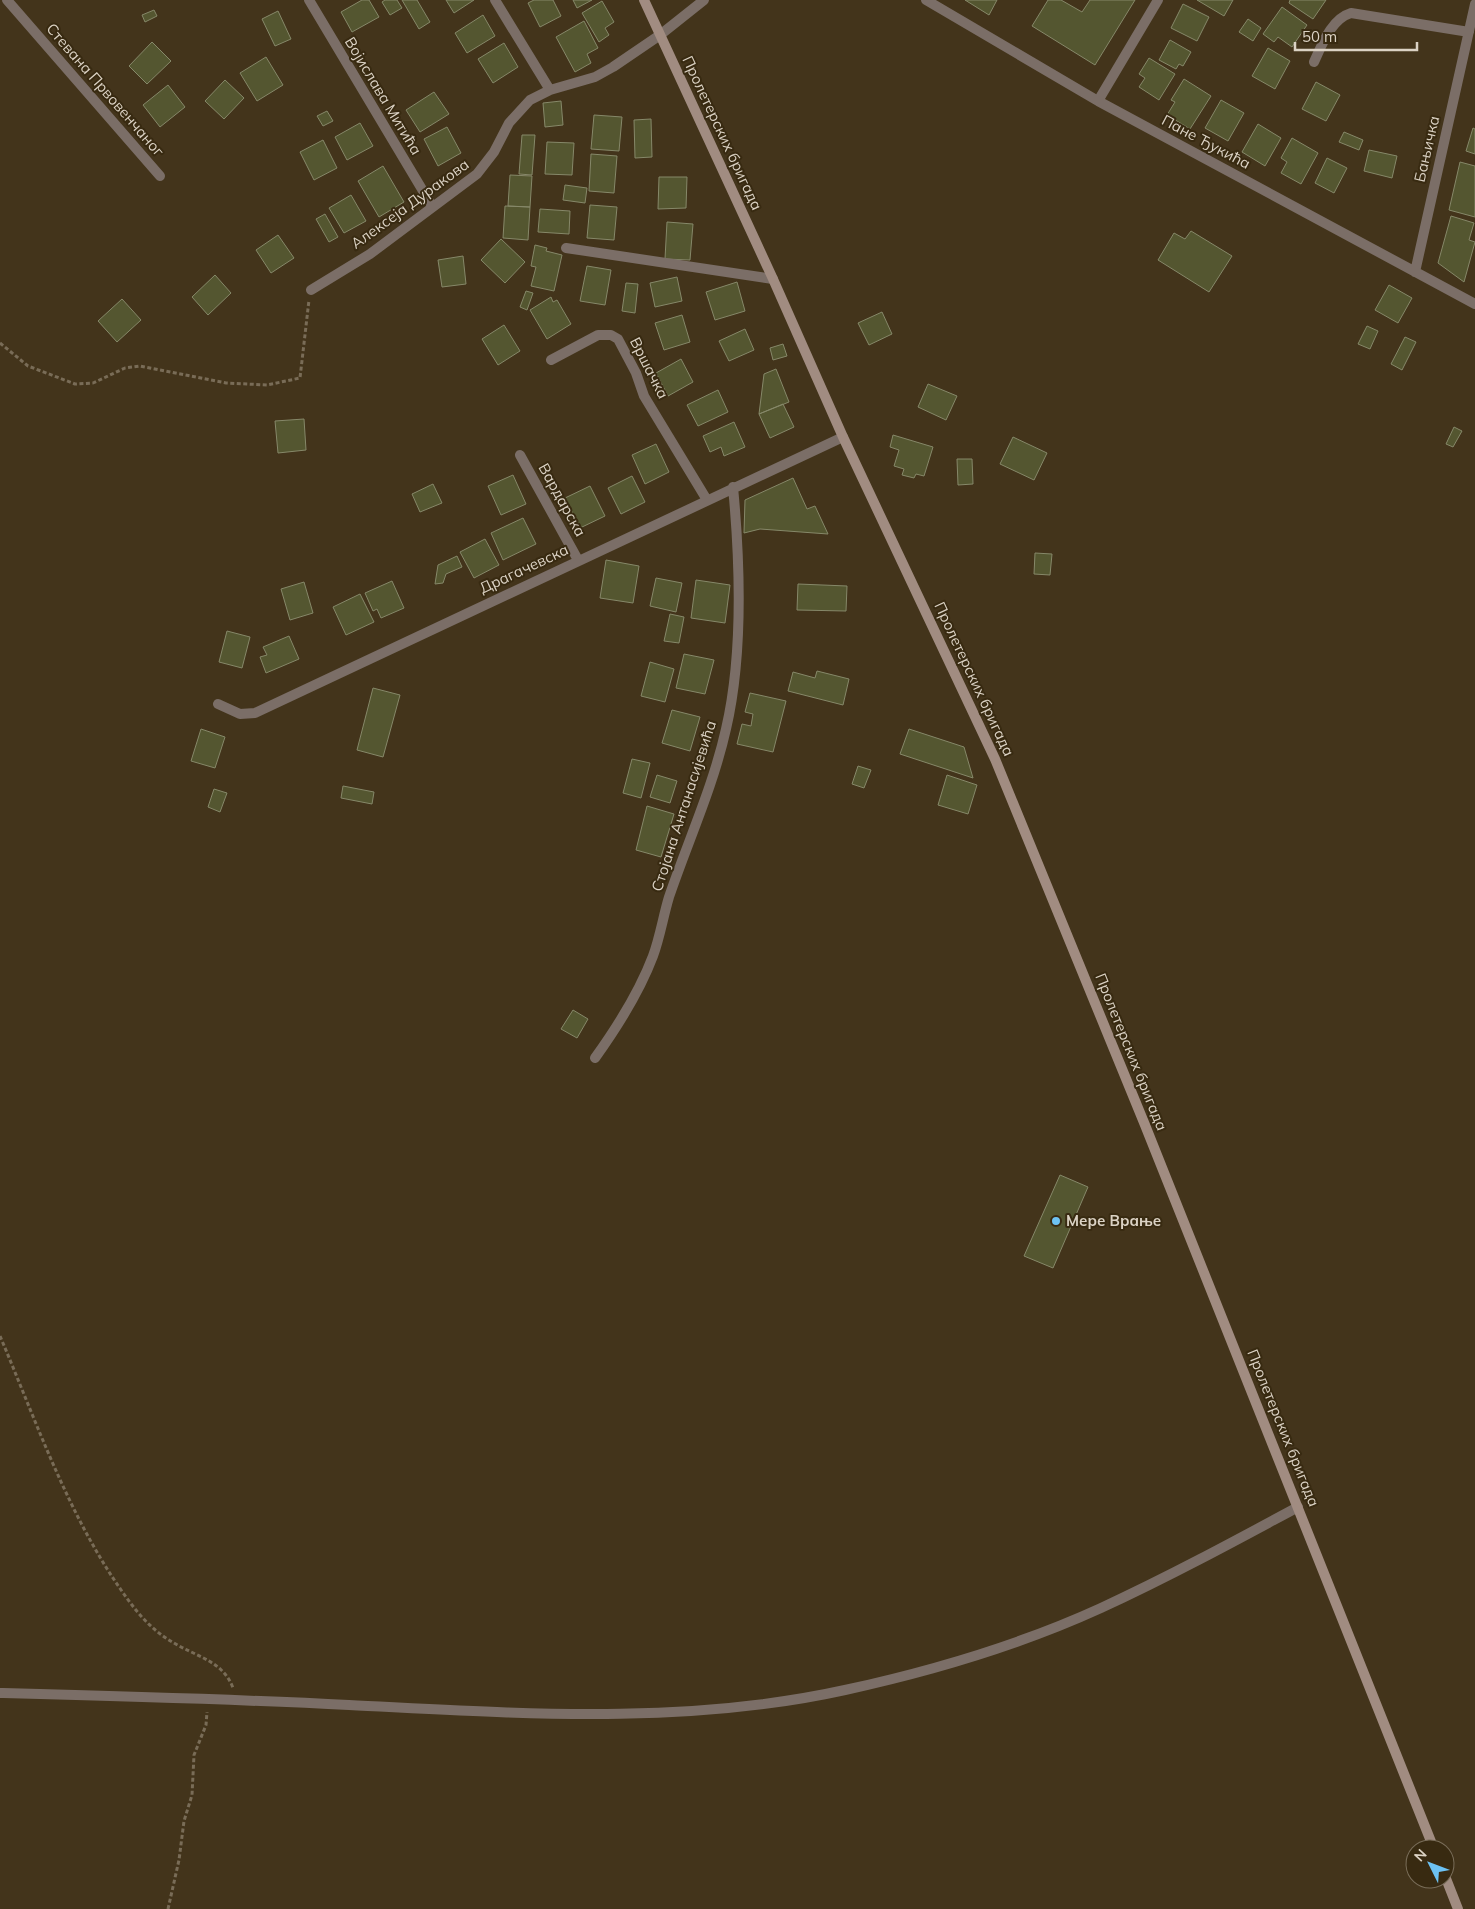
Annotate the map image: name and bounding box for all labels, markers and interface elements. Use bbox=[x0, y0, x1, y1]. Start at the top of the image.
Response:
street label: Стевана Првовенчаног bbox=[42, 19, 169, 160]
scale bar bbox=[1295, 20, 1418, 52]
text: 50 m bbox=[1302, 27, 1337, 46]
street label: Војислава Митића bbox=[341, 33, 426, 158]
street label: Пролетерских бригада bbox=[678, 53, 767, 213]
street label: Пане Ђукића bbox=[1159, 110, 1254, 173]
street label: Бањичка bbox=[1410, 114, 1443, 184]
street label: Алексеја Дуракова bbox=[347, 154, 472, 253]
street label: Вршачка bbox=[626, 334, 673, 402]
street label: Вардарска bbox=[535, 460, 590, 540]
street label: Драгачевска bbox=[476, 540, 571, 597]
street label: Пролетерских бригада bbox=[930, 599, 1019, 759]
street label: Стојана Антанасијевића bbox=[647, 718, 720, 894]
street label: Пролетерских бригада bbox=[1091, 970, 1172, 1133]
place label: Мере Врање bbox=[1066, 1211, 1161, 1230]
marker: Мере Врање bbox=[1050, 1215, 1062, 1227]
street label: Пролетерских бригада bbox=[1243, 1346, 1324, 1509]
north arrow bbox=[1405, 1839, 1455, 1889]
text: N bbox=[1410, 1845, 1431, 1865]

